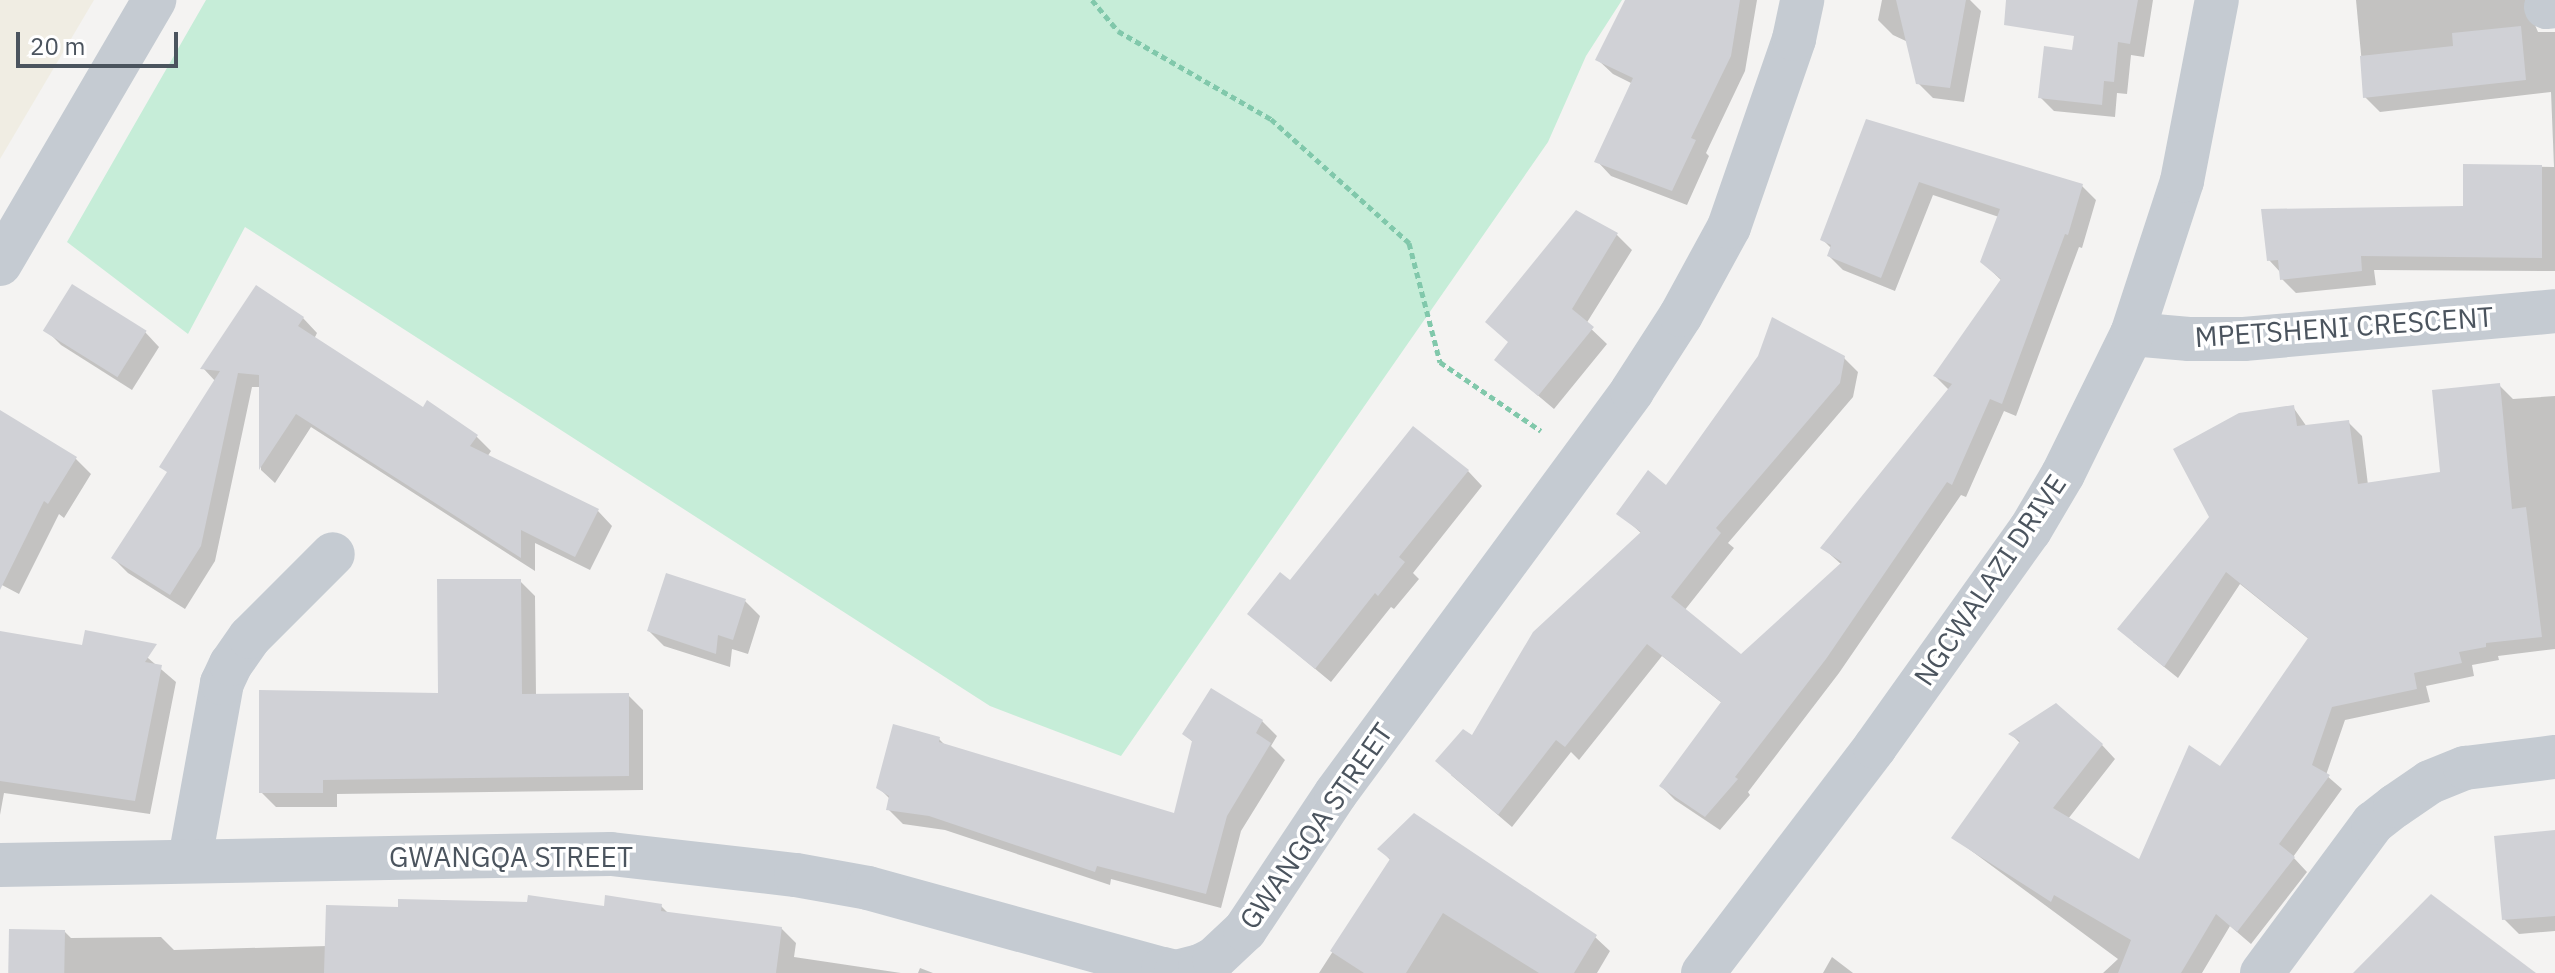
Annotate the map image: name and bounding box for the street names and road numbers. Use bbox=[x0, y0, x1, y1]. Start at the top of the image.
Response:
street label: MPETSHENI CRESCENT bbox=[2194, 300, 2494, 354]
street label: NGCWALAZI DRIVE bbox=[1907, 468, 2073, 692]
street label: GWANGQA STREET bbox=[1232, 716, 1400, 936]
street label: GWANGQA STREET bbox=[389, 840, 633, 874]

